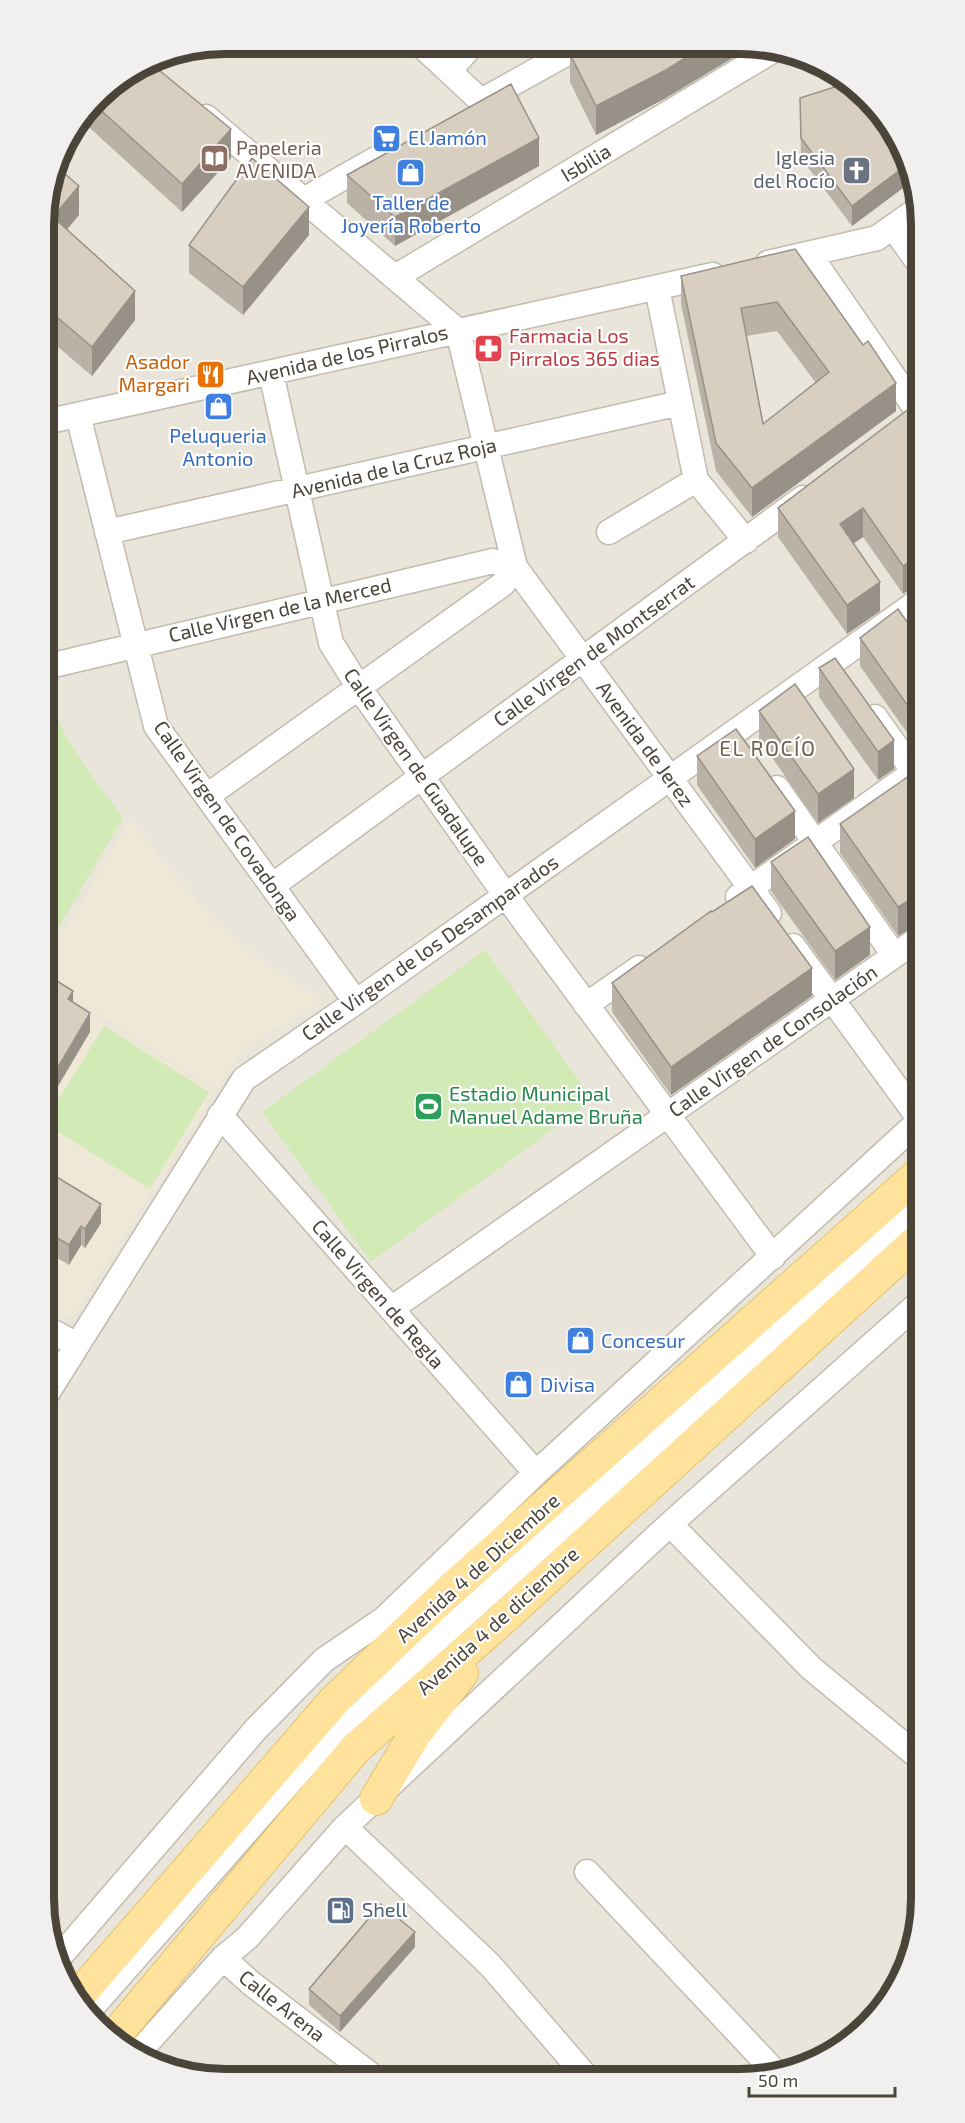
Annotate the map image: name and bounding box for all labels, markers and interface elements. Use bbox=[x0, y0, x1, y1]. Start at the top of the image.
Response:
supermarket icon: El Jamón bbox=[371, 122, 403, 154]
place label: El Jamón bbox=[408, 125, 487, 149]
place label: Papeleria AVENIDA bbox=[236, 135, 322, 182]
street label: Isbilia bbox=[556, 138, 615, 186]
library icon: Papeleria AVENIDA bbox=[199, 143, 231, 175]
place label: Iglesia del Rocío bbox=[753, 145, 835, 192]
church icon: Iglesia del Rocío bbox=[840, 154, 872, 186]
shop icon: Taller de Joyería Roberto bbox=[395, 156, 427, 188]
place label: Taller de Joyería Roberto bbox=[341, 190, 481, 237]
street label: Avenida de los Pirralos bbox=[243, 319, 450, 389]
place label: Farmacia Los Pirralos 365 dias bbox=[509, 323, 660, 370]
pharmacy icon: Farmacia Los Pirralos 365 dias bbox=[472, 332, 504, 364]
place label: Asador Margari bbox=[119, 349, 190, 396]
restaurant icon: Asador Margari bbox=[195, 358, 227, 390]
shop icon: Peluqueria Antonio bbox=[202, 390, 234, 422]
place label: Peluqueria Antonio bbox=[169, 423, 267, 470]
street label: Avenida de la Cruz Roja bbox=[289, 432, 499, 502]
street label: Calle Virgen de Montserrat bbox=[488, 569, 699, 731]
street label: Calle Virgen de la Merced bbox=[166, 572, 393, 646]
street label: Calle Virgen de Guadalupe bbox=[339, 663, 494, 870]
street label: Avenida de Jerez bbox=[592, 676, 699, 811]
street label: Calle Virgen de Covadonga bbox=[149, 716, 306, 925]
district label: EL ROCÍO bbox=[719, 735, 817, 760]
street label: Calle Virgen de los Desamparados bbox=[296, 849, 562, 1045]
street label: Calle Virgen de Consolación bbox=[663, 959, 881, 1121]
place label: Estadio Municipal Manuel Adame Bruña bbox=[449, 1081, 643, 1128]
sports icon: Estadio Municipal Manuel Adame Bruña bbox=[412, 1090, 444, 1122]
street label: Calle Virgen de Regla bbox=[307, 1214, 450, 1373]
shop icon: Concesur bbox=[564, 1325, 596, 1357]
place label: Concesur bbox=[601, 1328, 685, 1352]
shop icon: Divisa bbox=[503, 1369, 535, 1401]
place label: Divisa bbox=[540, 1372, 595, 1396]
street label: Avenida 4 de Diciembre bbox=[391, 1488, 564, 1647]
street label: Avenida 4 de diciembre bbox=[411, 1541, 583, 1699]
fuel station icon: Shell bbox=[325, 1894, 357, 1926]
place label: Shell bbox=[362, 1897, 408, 1921]
street label: Calle Arena bbox=[235, 1964, 330, 2046]
scale bar bbox=[749, 2060, 894, 2098]
text: 50 m bbox=[758, 2069, 798, 2091]

